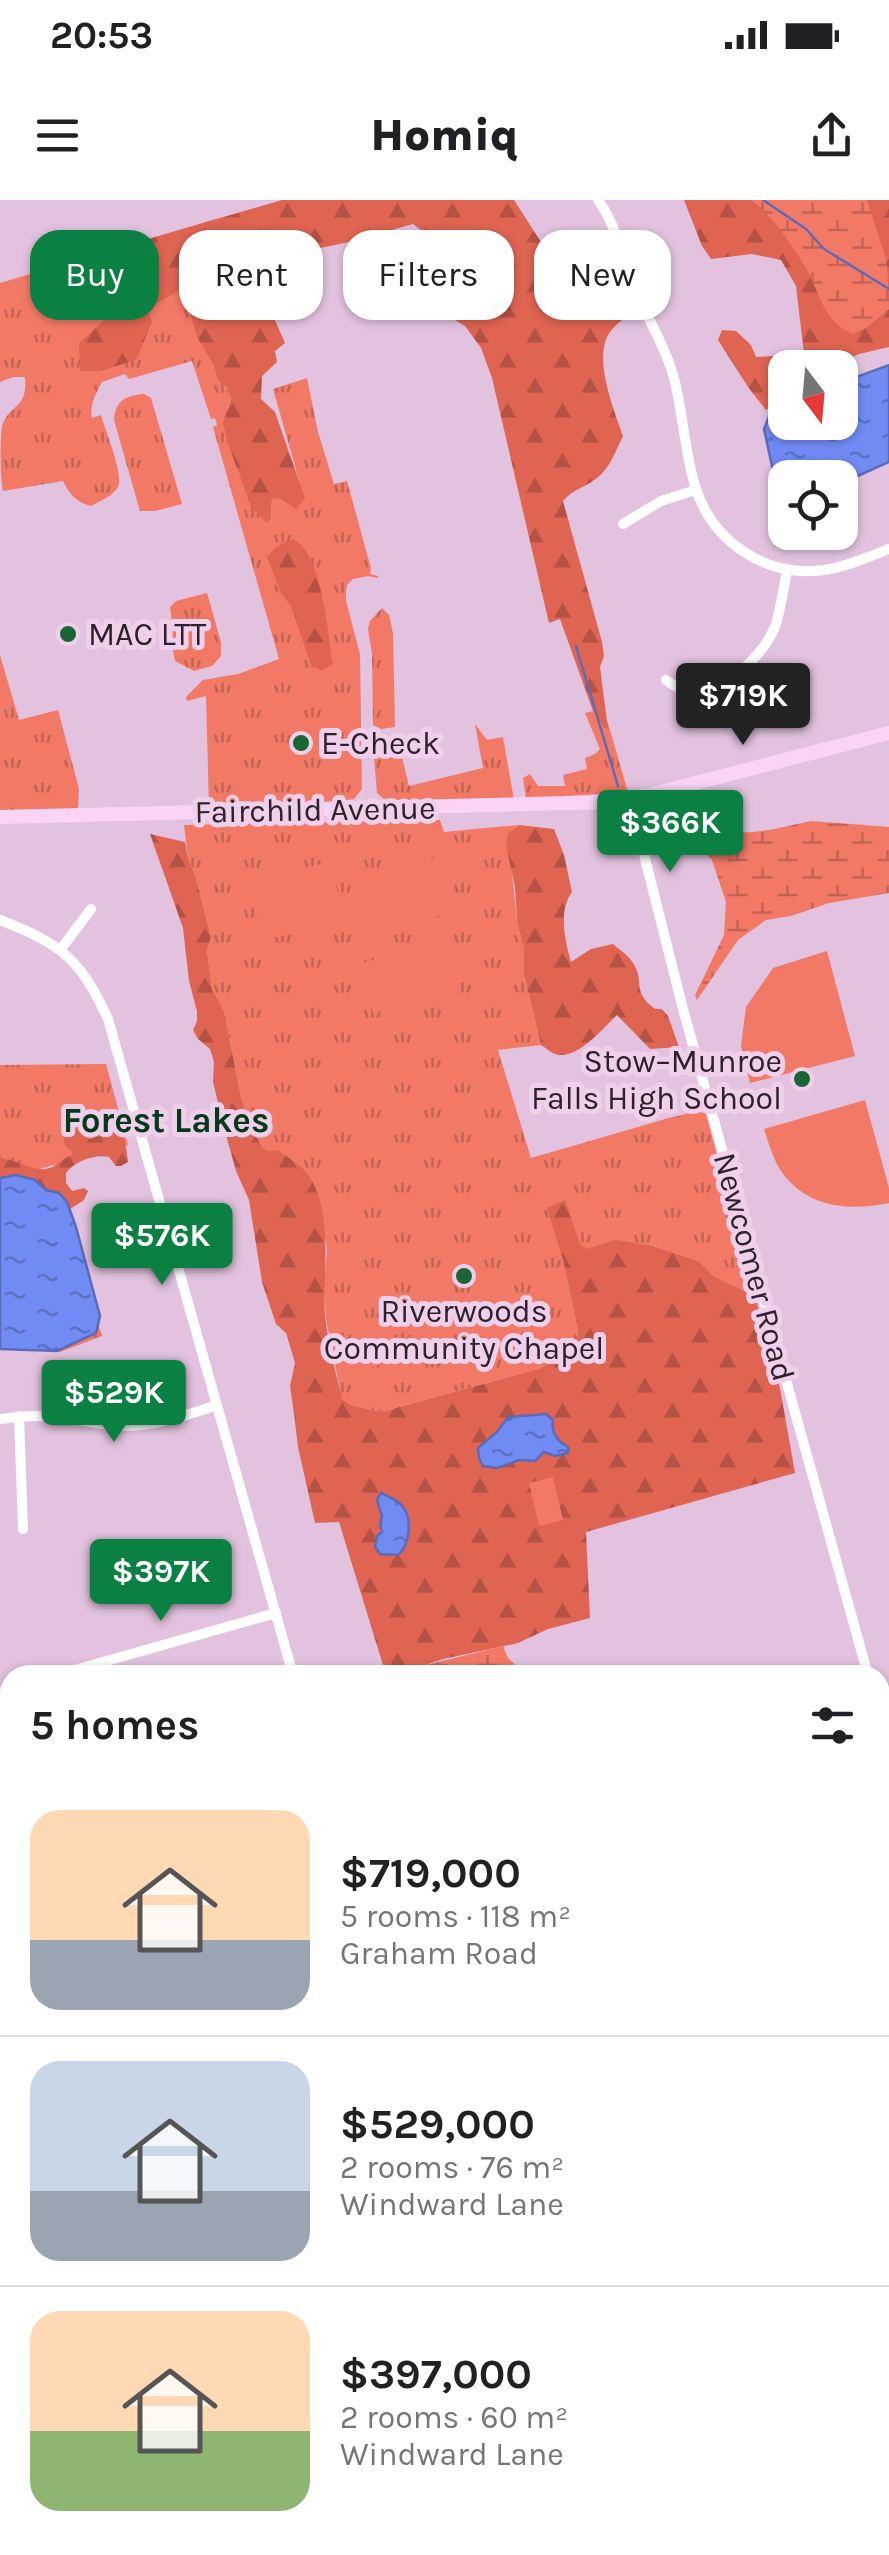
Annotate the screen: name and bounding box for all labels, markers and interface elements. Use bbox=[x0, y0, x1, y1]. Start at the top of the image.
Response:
text: 20:53 bbox=[50, 13, 153, 58]
icon: menu bbox=[30, 108, 85, 163]
icon: share bbox=[804, 108, 859, 163]
text: Homiq bbox=[370, 109, 519, 161]
chip: Buy bbox=[30, 230, 159, 320]
chip: Rent bbox=[179, 230, 323, 320]
chip: Filters bbox=[343, 230, 514, 320]
chip: New bbox=[534, 230, 671, 320]
north arrow bbox=[768, 350, 858, 440]
map controls bbox=[768, 350, 858, 550]
button: locate bbox=[768, 460, 858, 550]
place label: MAC LTT bbox=[88, 616, 206, 653]
marker: MAC LTT bbox=[57, 623, 79, 645]
pin: $719K bbox=[673, 663, 813, 748]
text: $719K bbox=[698, 677, 788, 714]
place label: E-Check bbox=[321, 725, 440, 762]
marker: E-Check bbox=[290, 732, 312, 754]
street label: Fairchild Avenue bbox=[194, 789, 436, 831]
pin: $366K bbox=[600, 790, 740, 875]
text: $366K bbox=[619, 804, 721, 841]
place label: Stow–Munroe Falls High School bbox=[531, 1043, 782, 1117]
marker: Stow–Munroe Falls High School bbox=[791, 1068, 813, 1090]
district label: Forest Lakes bbox=[63, 1100, 269, 1141]
street label: Newcomer Road bbox=[706, 1149, 802, 1385]
pin: $576K bbox=[92, 1203, 232, 1288]
text: $576K bbox=[114, 1217, 210, 1254]
marker: Riverwoods Community Chapel bbox=[453, 1265, 475, 1287]
place label: Riverwoods Community Chapel bbox=[324, 1293, 604, 1367]
pin: $529K bbox=[44, 1360, 184, 1445]
text: $529K bbox=[64, 1374, 164, 1411]
pin: $397K bbox=[91, 1539, 231, 1624]
text: $397K bbox=[112, 1553, 210, 1590]
icon: filters bbox=[805, 1698, 860, 1753]
text: 5 homes bbox=[30, 1700, 199, 1750]
text: $719,000 bbox=[340, 1848, 521, 1898]
icon: home bbox=[110, 1850, 230, 1970]
text: 5 rooms · 118 m² bbox=[340, 1898, 571, 1935]
text: Graham Road bbox=[340, 1935, 538, 1972]
text: $529,000 bbox=[340, 2099, 535, 2149]
icon: home bbox=[110, 2101, 230, 2221]
text: 2 rooms · 76 m² bbox=[340, 2149, 564, 2186]
text: Windward Lane bbox=[340, 2186, 564, 2223]
text: $397,000 bbox=[340, 2349, 532, 2399]
icon: home bbox=[110, 2351, 230, 2471]
text: 2 rooms · 60 m² bbox=[340, 2399, 568, 2436]
text: Windward Lane bbox=[340, 2436, 564, 2473]

